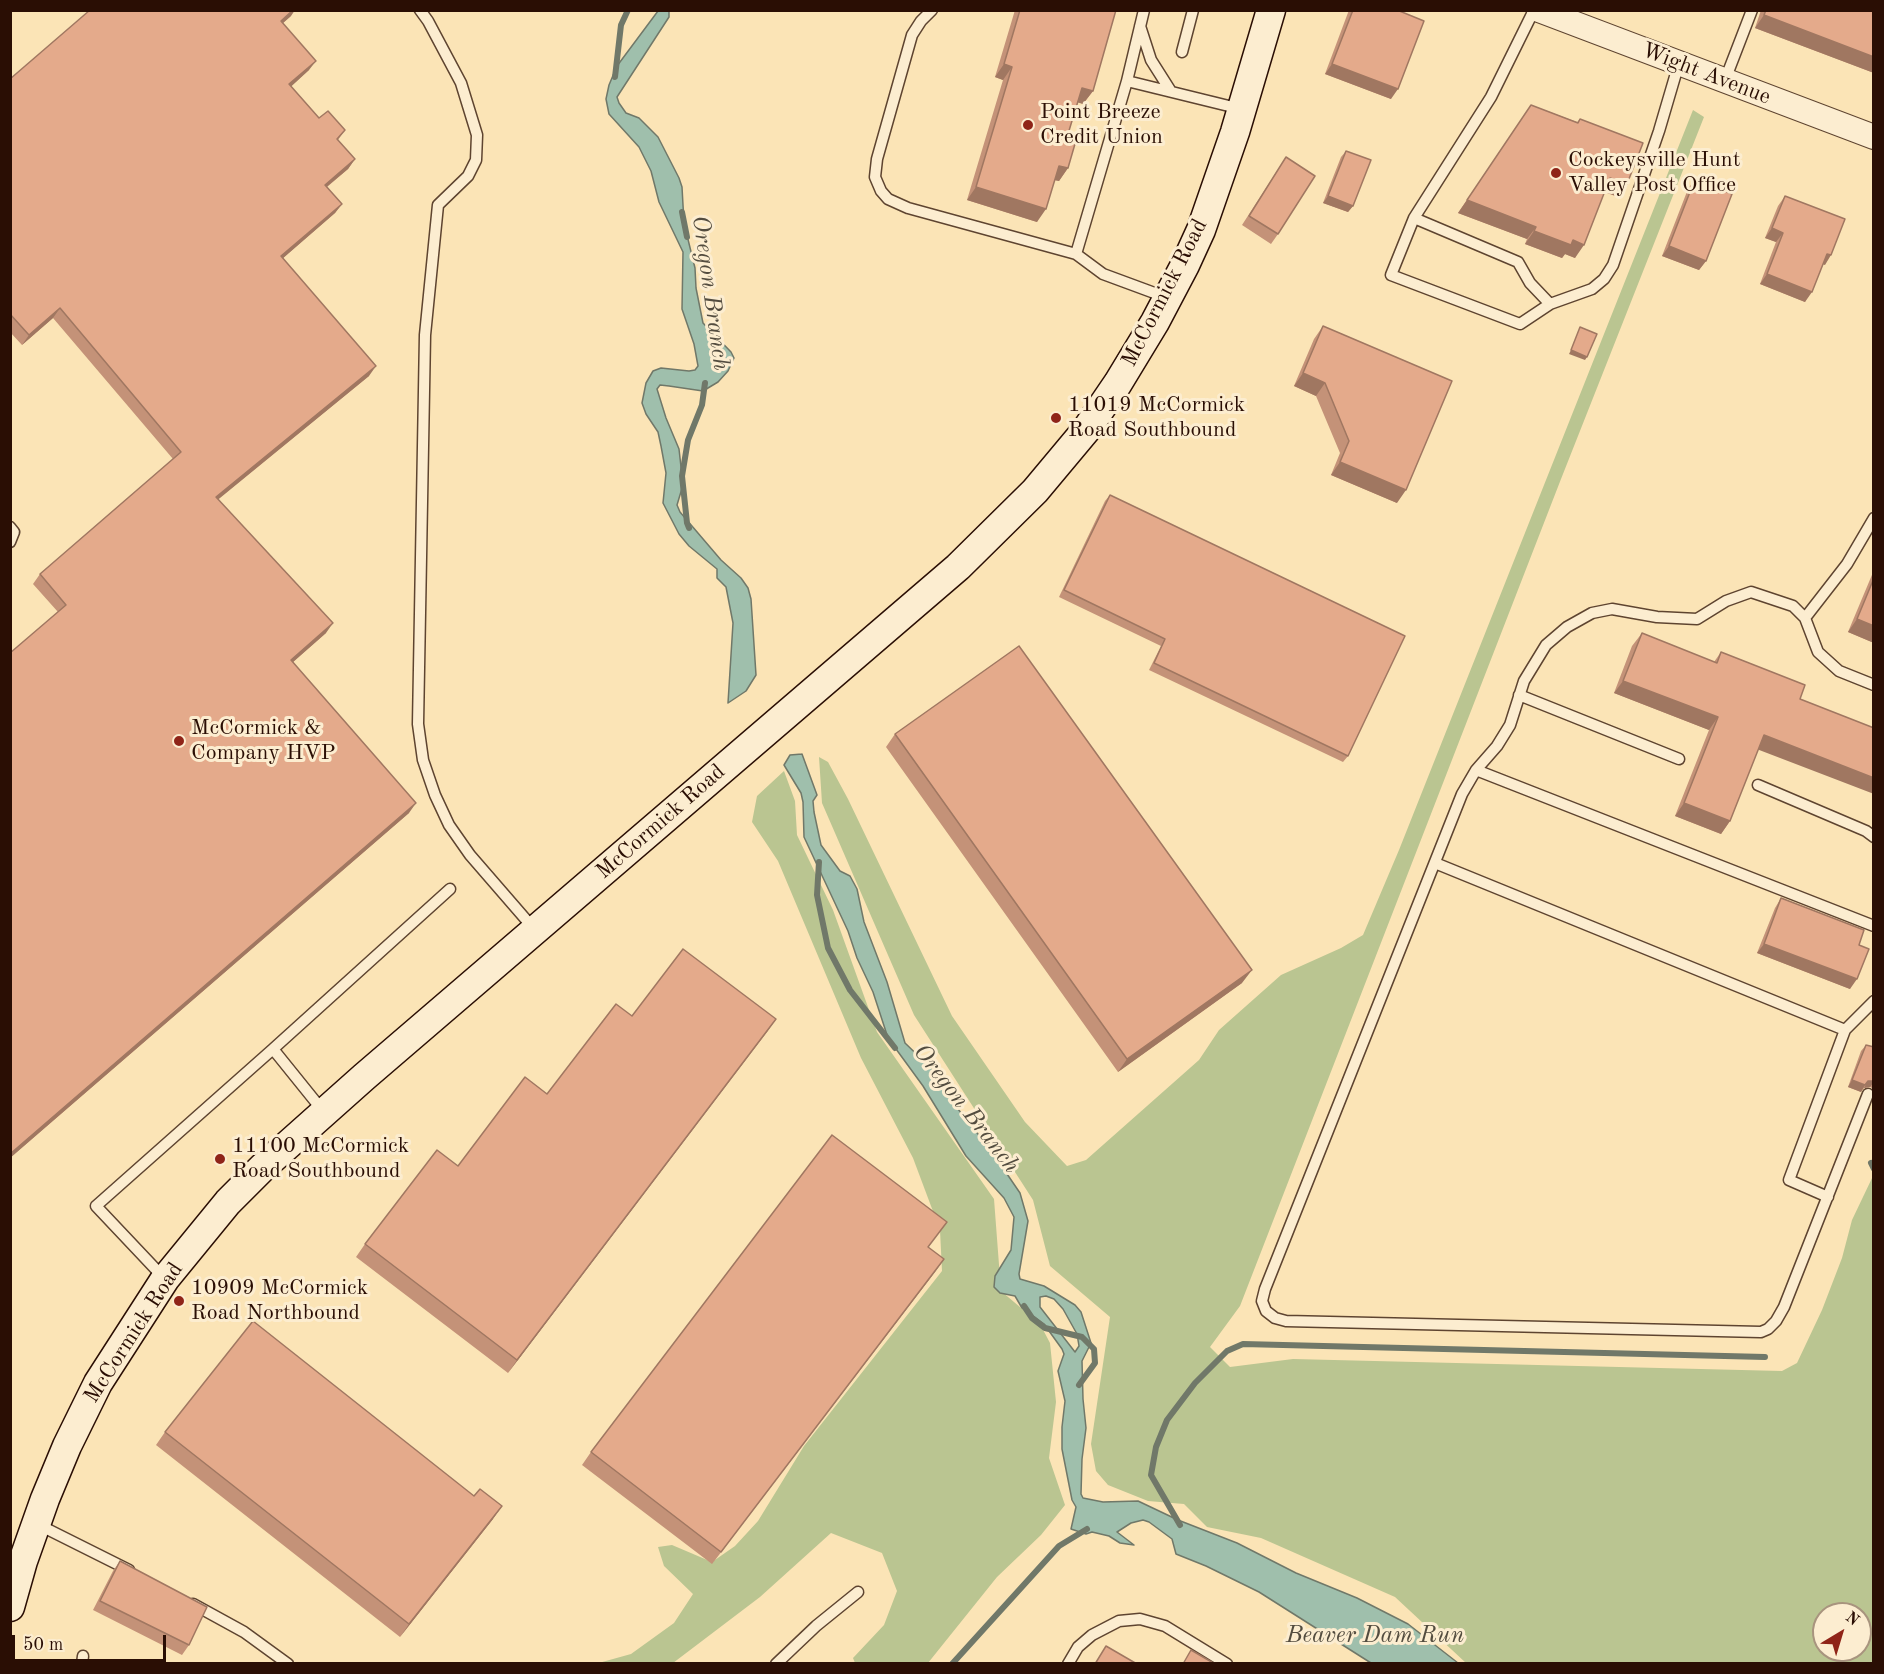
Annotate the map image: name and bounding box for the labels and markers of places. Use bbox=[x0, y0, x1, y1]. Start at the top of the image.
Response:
place label: Point Breeze Credit Union bbox=[1040, 99, 1163, 150]
marker: Point Breeze Credit Union bbox=[1021, 118, 1035, 132]
place label: Cockeysville Hunt Valley Post Office bbox=[1568, 147, 1740, 198]
marker: Cockeysville Hunt Valley Post Office bbox=[1549, 166, 1563, 180]
place label: 11019 McCormick Road Southbound bbox=[1068, 392, 1245, 444]
marker: 11019 McCormick Road Southbound bbox=[1049, 411, 1063, 425]
place label: McCormick & Company HVP bbox=[191, 715, 335, 766]
marker: McCormick & Company HVP bbox=[172, 734, 186, 748]
place label: 11100 McCormick Road Southbound bbox=[232, 1133, 409, 1184]
marker: 11100 McCormick Road Southbound bbox=[213, 1152, 227, 1166]
place label: 10909 McCormick Road Northbound bbox=[191, 1275, 368, 1326]
marker: 10909 McCormick Road Northbound bbox=[172, 1294, 186, 1308]

